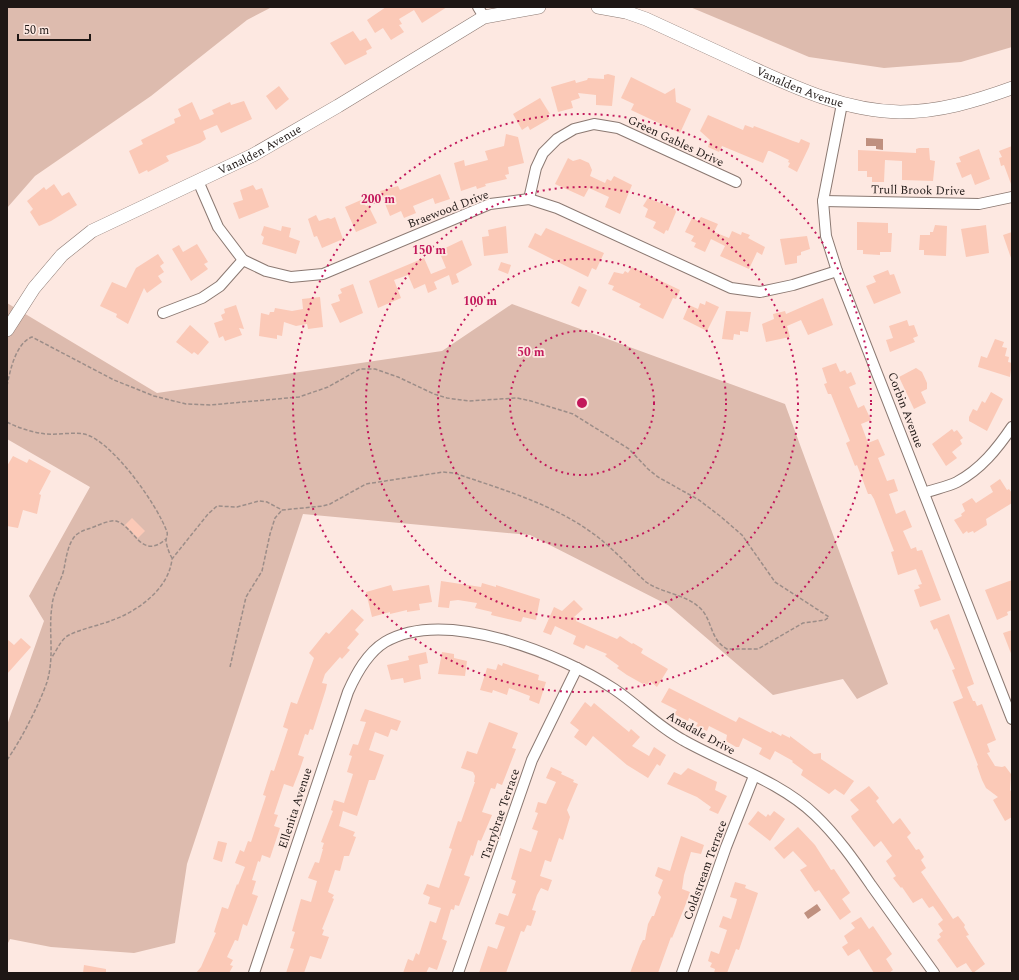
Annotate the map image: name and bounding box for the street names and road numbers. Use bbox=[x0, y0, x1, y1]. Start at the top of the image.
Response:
street label: Vanalden Avenue bbox=[753, 62, 846, 113]
street label: Green Gables Drive bbox=[625, 111, 727, 172]
street label: Vanalden Avenue bbox=[215, 120, 305, 180]
street label: Trull Brook Drive bbox=[871, 180, 965, 201]
street label: Braewood Drive bbox=[405, 185, 492, 234]
street label: Corbin Avenue bbox=[882, 369, 929, 451]
street label: Anadale Drive bbox=[663, 707, 739, 760]
street label: Ellenita Avenue bbox=[273, 765, 318, 851]
street label: Tarrybrae Terrace bbox=[476, 766, 525, 862]
street label: Coldstream Terrace bbox=[679, 817, 732, 923]

